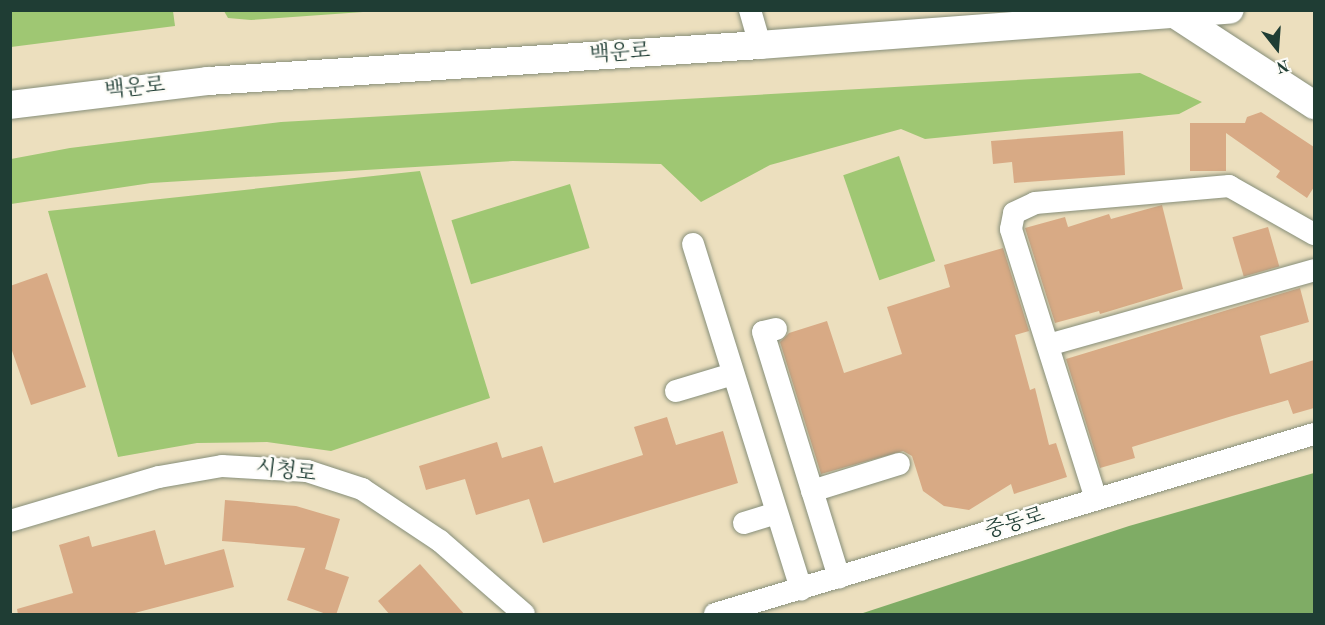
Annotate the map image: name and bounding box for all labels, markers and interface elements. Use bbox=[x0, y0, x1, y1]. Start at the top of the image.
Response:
north arrow bbox=[1247, 18, 1307, 78]
street label: 백운로 bbox=[589, 39, 651, 69]
text: N bbox=[1274, 56, 1290, 75]
street label: 백운로 bbox=[103, 73, 167, 105]
street label: 시청로 bbox=[254, 456, 318, 488]
street label: 중동로 bbox=[982, 503, 1048, 545]

